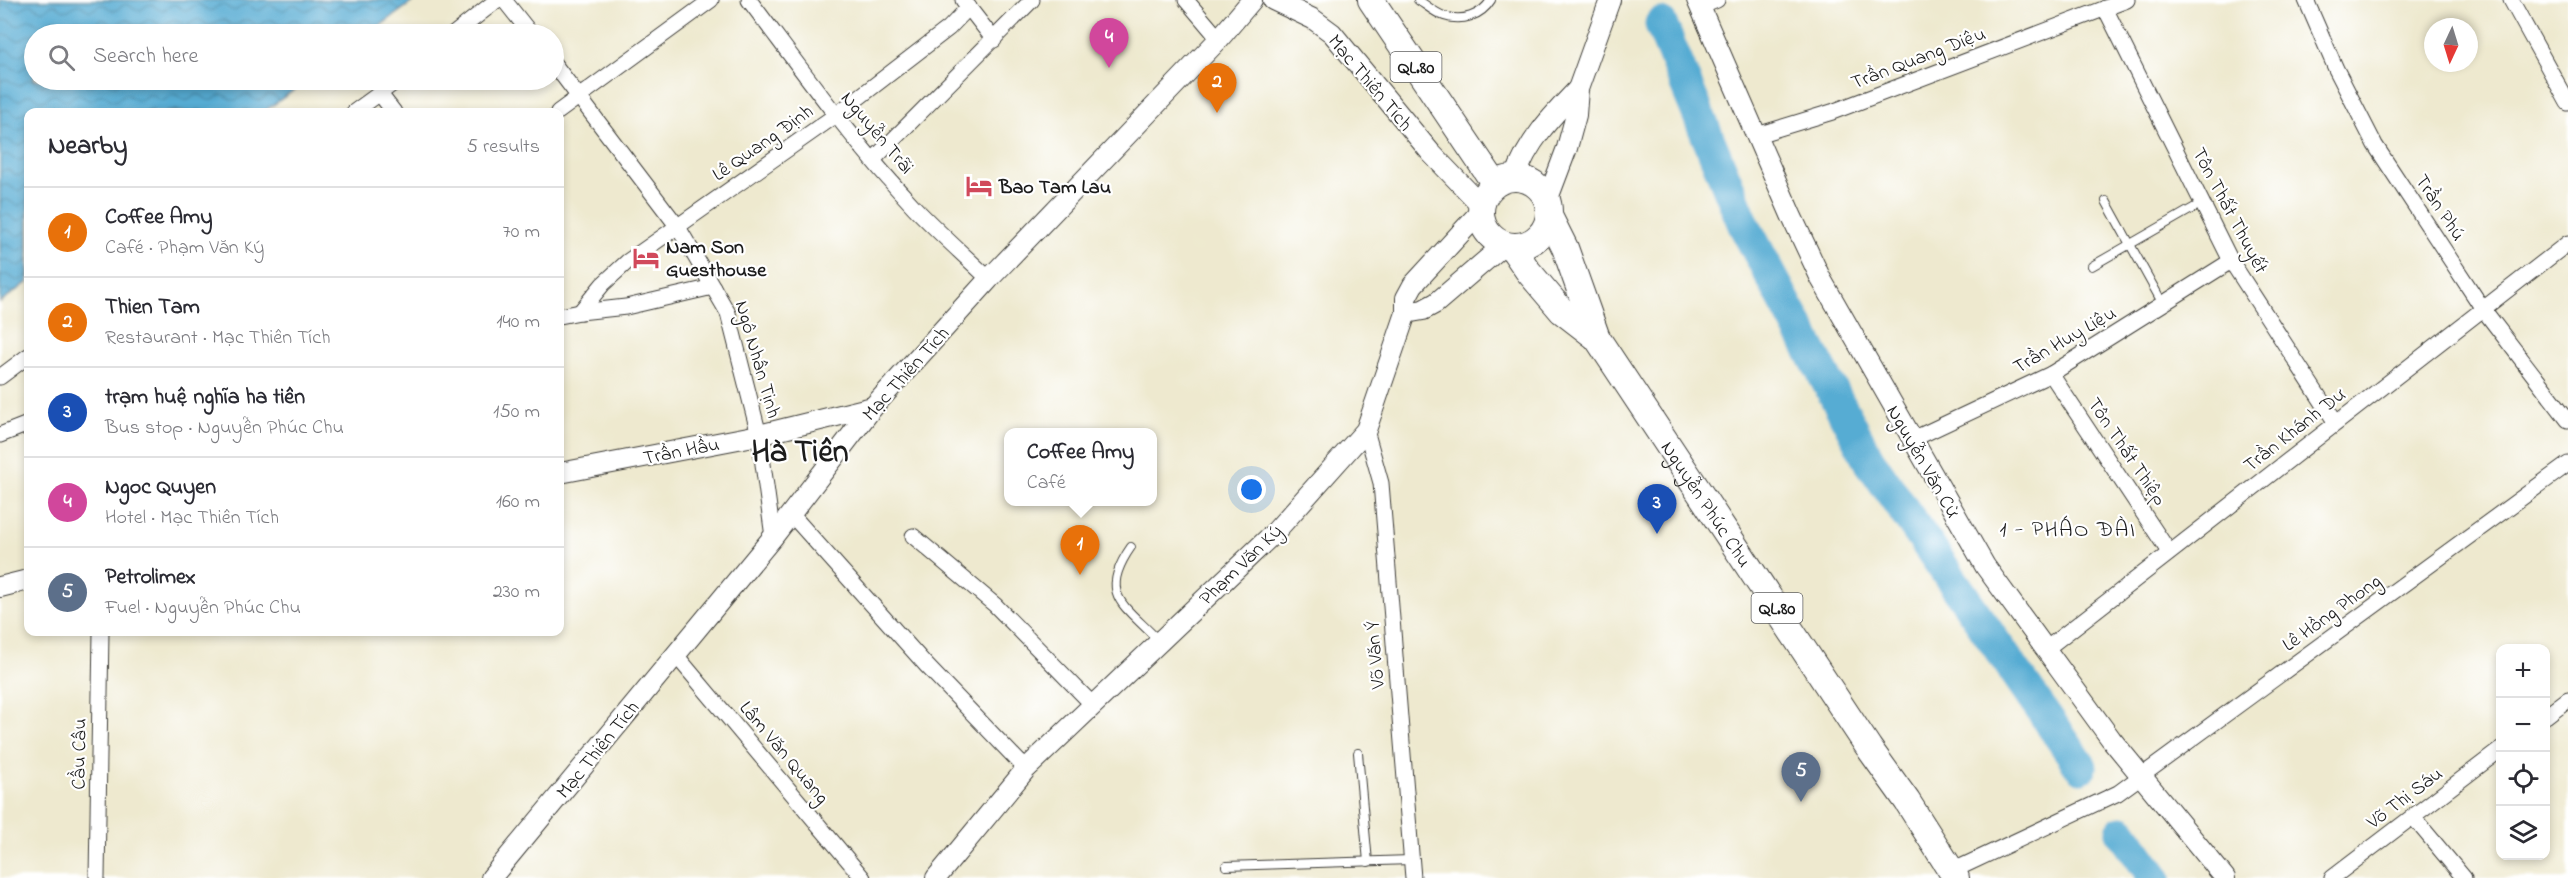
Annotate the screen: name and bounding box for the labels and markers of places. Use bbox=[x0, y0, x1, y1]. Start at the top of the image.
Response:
pin: 4 bbox=[1090, 19, 1128, 68]
pin: 2 bbox=[1198, 63, 1236, 113]
hotel icon: Bao Tam Lau bbox=[964, 171, 994, 201]
place label: Bao Tam Lau bbox=[998, 174, 1111, 203]
place label: Nam Son Guesthouse bbox=[666, 234, 767, 286]
hotel icon: Nam Son Guesthouse bbox=[631, 243, 661, 273]
pin: 3 bbox=[1638, 484, 1676, 534]
pin: 1 bbox=[1060, 526, 1100, 575]
pin: 5 bbox=[1782, 752, 1820, 802]

